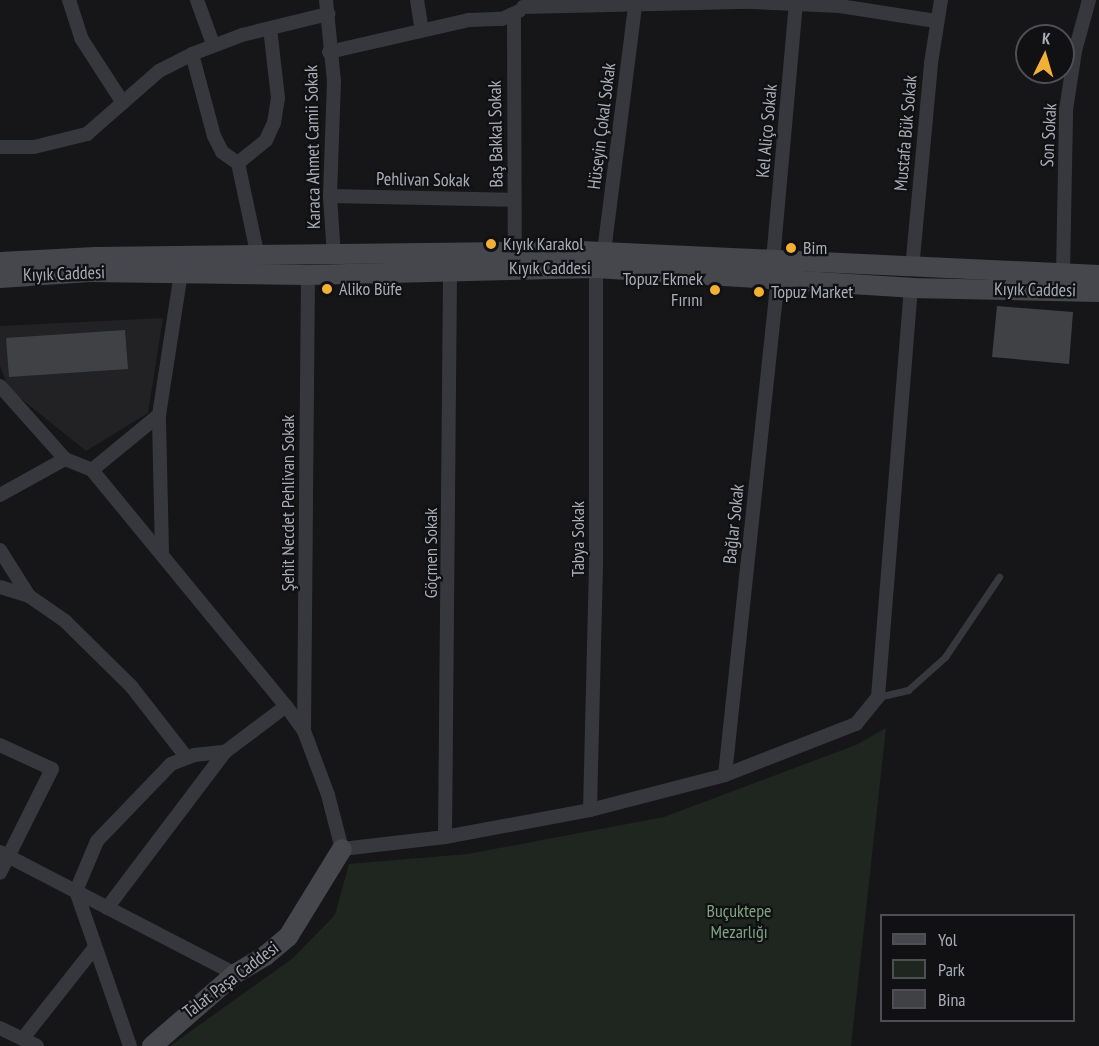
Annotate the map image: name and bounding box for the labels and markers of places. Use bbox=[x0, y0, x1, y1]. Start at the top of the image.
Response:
place label: Kıyık Karakol bbox=[503, 233, 584, 255]
marker: Kıyık Karakol bbox=[484, 237, 498, 251]
place label: Bim bbox=[803, 237, 827, 259]
marker: Bim bbox=[784, 241, 798, 255]
place label: Topuz Ekmek Fırını bbox=[622, 269, 703, 312]
place label: Aliko Büfe bbox=[339, 278, 402, 300]
place label: Topuz Market bbox=[771, 281, 854, 303]
marker: Aliko Büfe bbox=[320, 282, 334, 296]
marker: Topuz Ekmek Fırını bbox=[708, 283, 722, 297]
marker: Topuz Market bbox=[752, 285, 766, 299]

